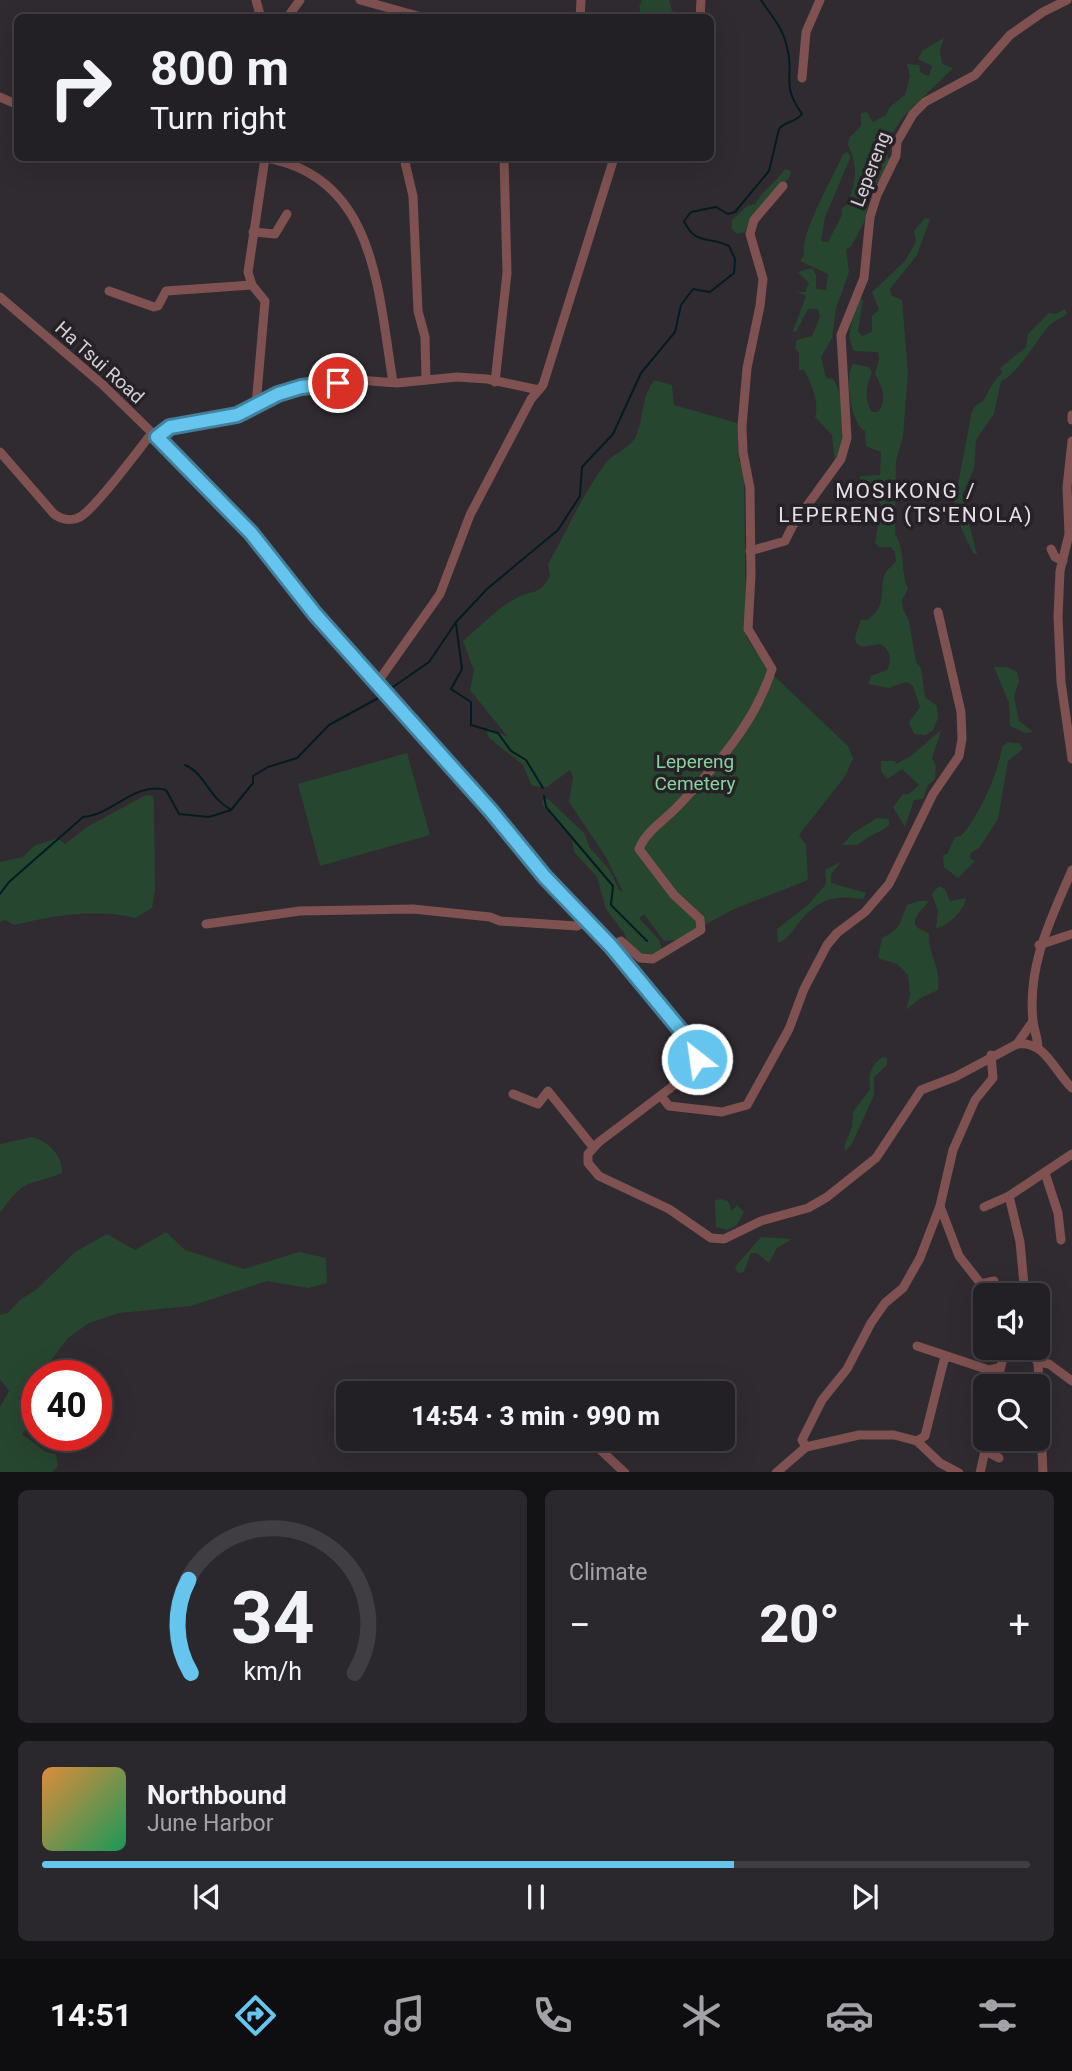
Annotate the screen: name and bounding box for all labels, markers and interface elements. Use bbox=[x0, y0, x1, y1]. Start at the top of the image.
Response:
text: 800 m bbox=[150, 40, 289, 97]
icon: right bbox=[35, 42, 126, 133]
text: Turn right bbox=[150, 99, 286, 137]
street label: Lepereng bbox=[846, 128, 895, 210]
street label: Ha Tsui Road bbox=[50, 316, 149, 408]
pin bbox=[308, 353, 368, 413]
icon: arrive bbox=[319, 364, 357, 402]
district label: MOSIKONG / LEPERENG (TS'ENOLA) bbox=[778, 479, 1034, 527]
park label: Lepereng Cemetery bbox=[654, 750, 736, 795]
position arrow bbox=[660, 1022, 734, 1096]
map controls bbox=[973, 1283, 1050, 1451]
button: sound bbox=[973, 1283, 1050, 1360]
speed limit sign: 40 bbox=[21, 1360, 112, 1451]
button: search bbox=[973, 1374, 1050, 1451]
text: 14:54 · 3 min · 990 m bbox=[411, 1401, 660, 1431]
text: Climate bbox=[569, 1559, 648, 1586]
text: 34 bbox=[231, 1575, 314, 1661]
text: 20° bbox=[759, 1594, 840, 1655]
text: − bbox=[569, 1603, 591, 1647]
text: + bbox=[1008, 1603, 1030, 1647]
text: km/h bbox=[243, 1656, 302, 1685]
text: Northbound bbox=[147, 1780, 287, 1810]
text: June Harbor bbox=[147, 1810, 274, 1837]
icon: previous bbox=[188, 1878, 226, 1916]
icon: pause bbox=[517, 1878, 555, 1916]
icon: next bbox=[846, 1878, 884, 1916]
icon: directions bbox=[231, 1991, 280, 2040]
icon: music bbox=[380, 1991, 429, 2040]
icon: phone bbox=[528, 1991, 577, 2040]
icon: climate bbox=[677, 1991, 726, 2040]
icon: car bbox=[825, 1991, 874, 2040]
icon: filters bbox=[973, 1991, 1022, 2040]
text: 14:51 bbox=[50, 1996, 132, 2034]

